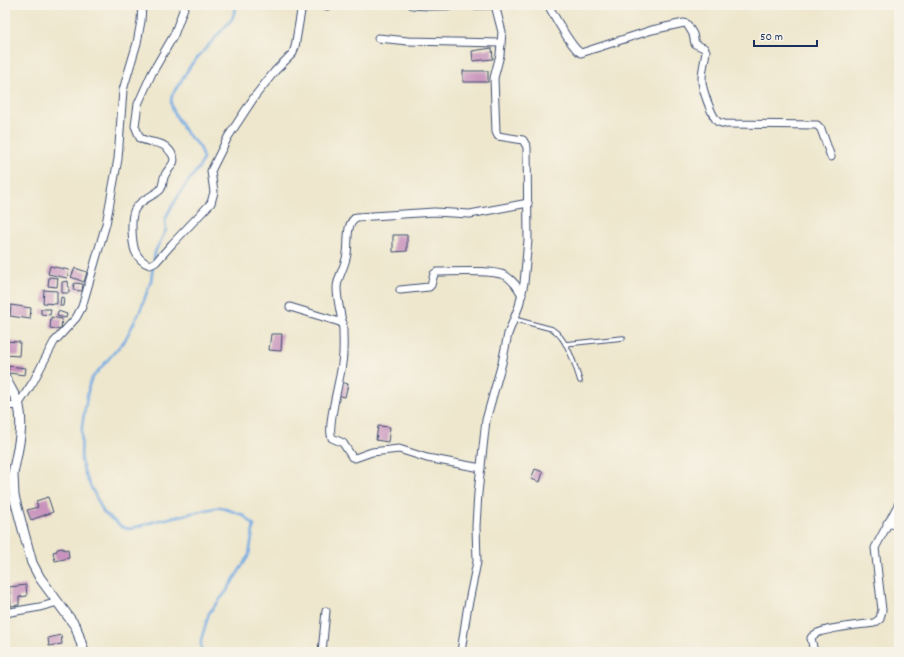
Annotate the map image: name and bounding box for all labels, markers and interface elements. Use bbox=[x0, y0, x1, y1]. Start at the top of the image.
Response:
scale bar bbox=[754, 22, 817, 48]
text: 50 m bbox=[760, 29, 783, 46]

